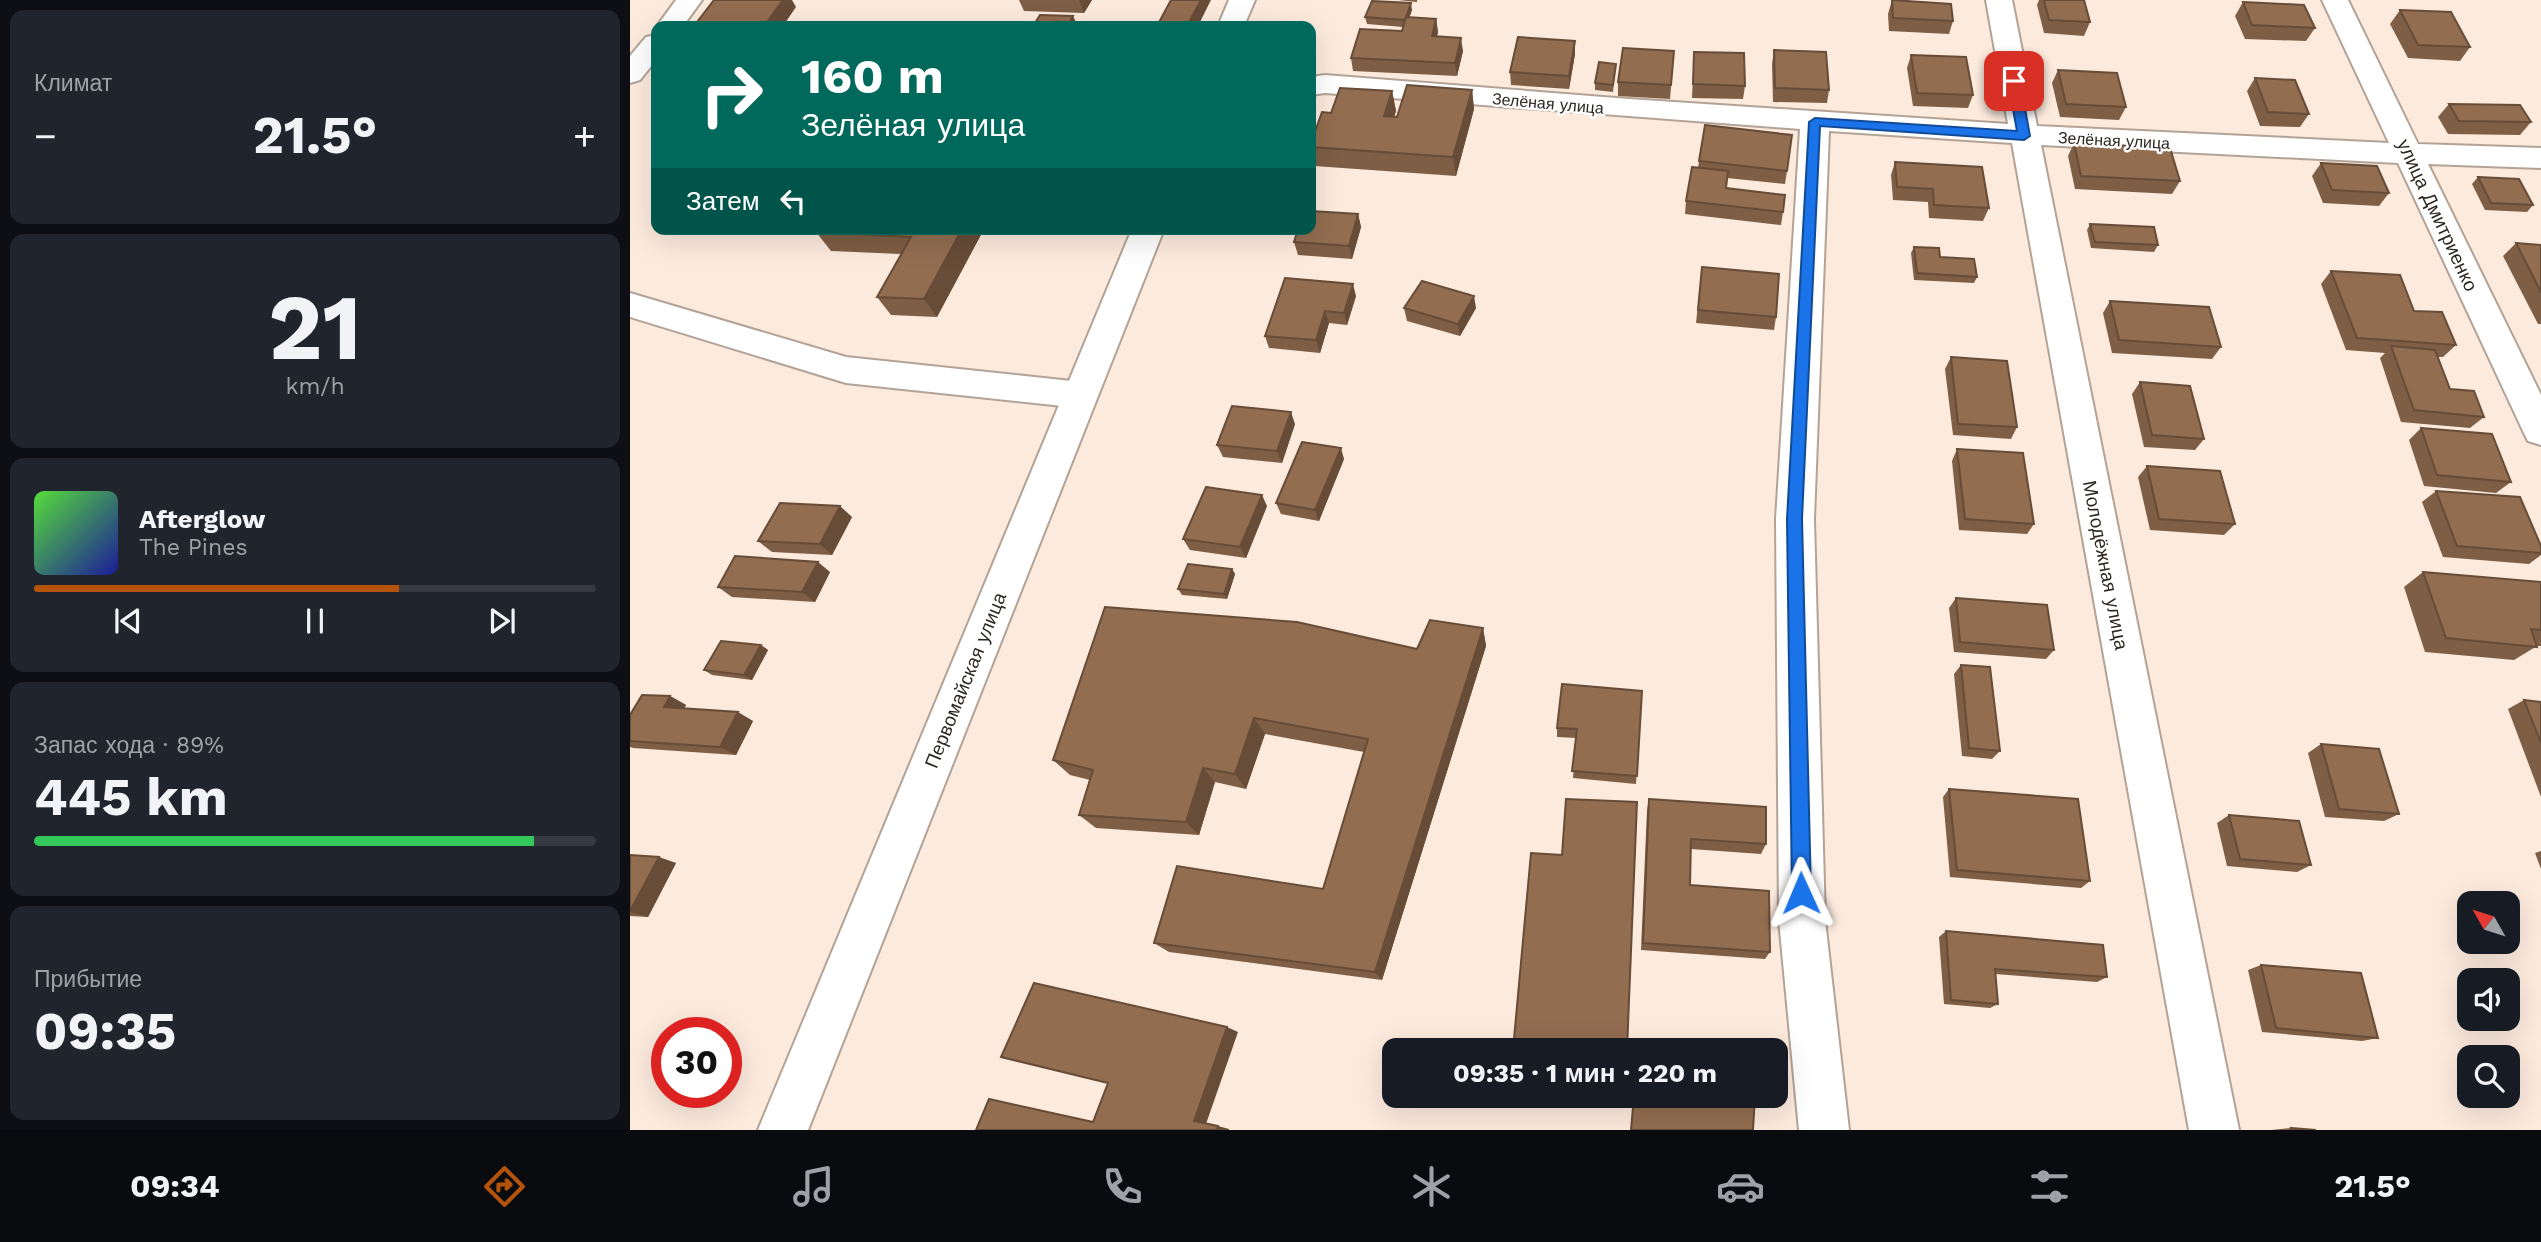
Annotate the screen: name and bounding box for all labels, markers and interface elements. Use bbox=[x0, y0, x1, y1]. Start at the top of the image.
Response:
text: 160 m bbox=[801, 47, 944, 105]
icon: right bbox=[686, 49, 777, 140]
pin bbox=[1984, 51, 2044, 111]
icon: arrive bbox=[1995, 62, 2033, 100]
text: Климат bbox=[34, 70, 112, 97]
street label: Зелёная улица bbox=[1491, 89, 1605, 118]
text: 21.5° bbox=[253, 105, 377, 166]
text: Зелёная улица bbox=[801, 106, 1025, 144]
text: − bbox=[34, 114, 57, 158]
text: + bbox=[573, 114, 596, 158]
street label: Зелёная улица bbox=[2057, 128, 2171, 153]
street label: улица Дмитриенко bbox=[2392, 135, 2483, 295]
icon: left bbox=[774, 182, 812, 220]
text: Затем bbox=[686, 186, 760, 216]
text: 21 bbox=[268, 274, 362, 381]
text: km/h bbox=[285, 373, 345, 400]
street label: Молодёжная улица bbox=[2078, 478, 2133, 652]
text: Afterglow bbox=[139, 504, 265, 534]
text: The Pines bbox=[139, 534, 248, 561]
street label: Первомайская улица bbox=[920, 589, 1011, 771]
icon: previous bbox=[109, 602, 147, 640]
icon: pause bbox=[296, 602, 334, 640]
icon: next bbox=[483, 602, 521, 640]
text: Запас хода · 89% bbox=[34, 732, 224, 759]
text: 445 km bbox=[34, 767, 228, 828]
position arrow bbox=[1764, 856, 1838, 930]
north arrow bbox=[2457, 891, 2520, 954]
map controls bbox=[2457, 891, 2520, 1108]
text: Прибытие bbox=[34, 966, 142, 993]
button: sound bbox=[2457, 968, 2520, 1031]
text: 09:35 bbox=[34, 1001, 176, 1062]
speed limit sign: 30 bbox=[651, 1017, 742, 1108]
button: search bbox=[2457, 1045, 2520, 1108]
text: 09:35 · 1 мин · 220 m bbox=[1453, 1058, 1717, 1088]
icon: directions bbox=[480, 1162, 529, 1211]
icon: music bbox=[789, 1162, 838, 1211]
icon: phone bbox=[1098, 1162, 1147, 1211]
icon: climate bbox=[1407, 1162, 1456, 1211]
icon: car bbox=[1716, 1162, 1765, 1211]
icon: filters bbox=[2025, 1162, 2074, 1211]
text: 09:34 bbox=[130, 1167, 220, 1205]
text: 21.5° bbox=[2334, 1167, 2411, 1205]

